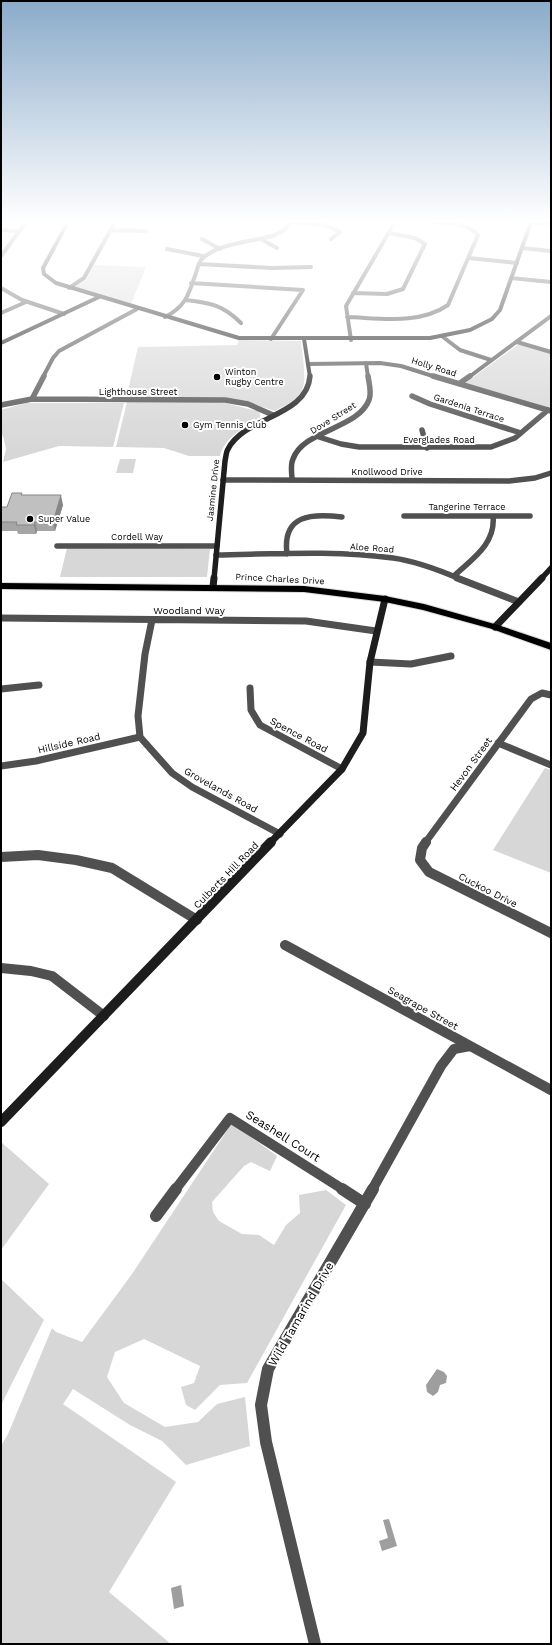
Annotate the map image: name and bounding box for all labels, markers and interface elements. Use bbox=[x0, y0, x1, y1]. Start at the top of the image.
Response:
street label: Holly Road bbox=[410, 355, 458, 379]
place label: Winton Rugby Centre bbox=[225, 367, 284, 387]
marker: Winton Rugby Centre bbox=[212, 372, 222, 382]
street label: Lighthouse Street bbox=[99, 387, 177, 397]
street label: Gardenia Terrace bbox=[432, 392, 506, 424]
street label: Dove Street bbox=[308, 400, 358, 436]
marker: Gym Tennis Club bbox=[180, 420, 190, 430]
place label: Gym Tennis Club bbox=[193, 420, 267, 430]
street label: Everglades Road bbox=[403, 435, 475, 445]
street label: Jasmine Drive bbox=[205, 459, 221, 521]
street label: Knollwood Drive bbox=[351, 467, 423, 477]
street label: Tangerine Terrace bbox=[428, 502, 506, 512]
marker: Super Value bbox=[25, 514, 35, 524]
place label: Super Value bbox=[38, 514, 90, 524]
street label: Cordell Way bbox=[111, 532, 163, 542]
street label: Aloe Road bbox=[350, 541, 394, 555]
street label: Prince Charles Drive bbox=[235, 572, 325, 586]
street label: Woodland Way bbox=[153, 605, 226, 616]
street label: Spence Road bbox=[268, 715, 330, 755]
street label: Hillside Road bbox=[37, 730, 101, 756]
street label: Hevon Street bbox=[448, 734, 495, 793]
street label: Grovelands Road bbox=[182, 765, 260, 815]
street label: Culberts Hill Road bbox=[191, 839, 261, 911]
street label: Cuckoo Drive bbox=[457, 870, 519, 910]
street label: Seagrape Street bbox=[386, 984, 461, 1032]
street label: Seashell Court bbox=[243, 1107, 323, 1165]
street label: Wild Tamarind Drive bbox=[266, 1259, 337, 1368]

